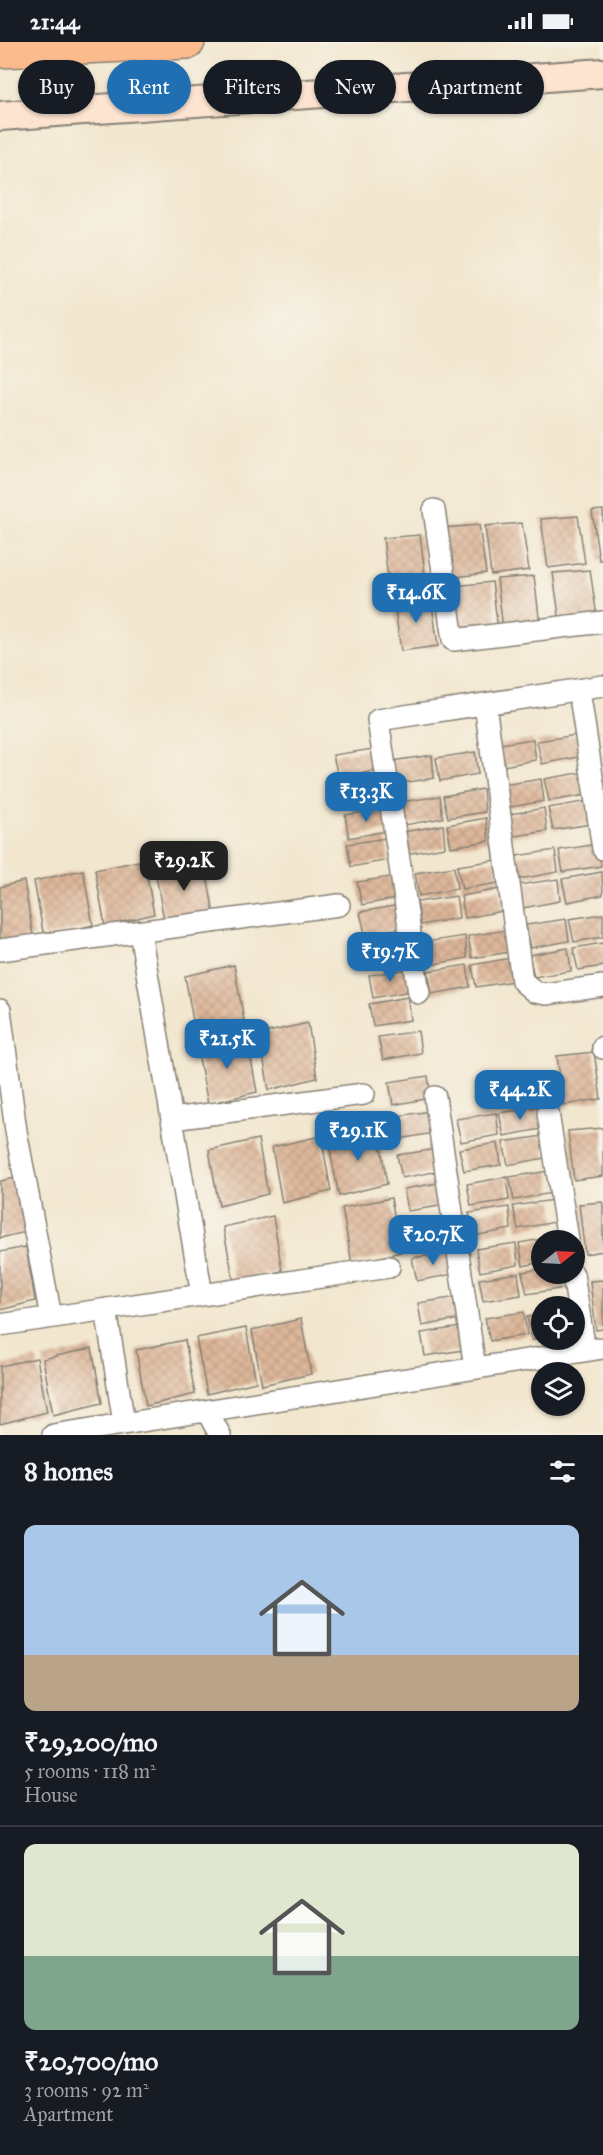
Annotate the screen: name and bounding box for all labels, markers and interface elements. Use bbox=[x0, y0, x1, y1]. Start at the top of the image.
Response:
text: 21:44 bbox=[30, 8, 80, 35]
chip: Buy bbox=[18, 60, 95, 114]
chip: Rent bbox=[107, 60, 191, 114]
chip: Filters bbox=[203, 60, 302, 114]
chip: New bbox=[314, 60, 396, 114]
chip: Apartment bbox=[408, 60, 544, 114]
pin: ₹14.6K bbox=[367, 573, 465, 624]
text: ₹14.6K bbox=[386, 580, 446, 604]
pin: ₹13.3K bbox=[317, 772, 415, 823]
text: ₹13.3K bbox=[339, 779, 393, 803]
pin: ₹29.2K bbox=[135, 841, 233, 892]
text: ₹29.2K bbox=[154, 848, 214, 872]
pin: ₹19.7K bbox=[341, 932, 439, 983]
text: ₹19.7K bbox=[361, 939, 419, 963]
pin: ₹21.5K bbox=[178, 1019, 276, 1070]
text: ₹21.5K bbox=[199, 1026, 255, 1050]
pin: ₹44.2K bbox=[471, 1070, 569, 1121]
text: ₹44.2K bbox=[489, 1077, 551, 1101]
pin: ₹29.1K bbox=[309, 1111, 407, 1162]
text: ₹29.1K bbox=[329, 1118, 387, 1142]
pin: ₹20.7K bbox=[384, 1215, 482, 1266]
text: ₹20.7K bbox=[403, 1222, 463, 1246]
north arrow bbox=[531, 1230, 585, 1284]
map controls bbox=[531, 1230, 585, 1416]
button: locate bbox=[531, 1296, 585, 1350]
button: layers bbox=[531, 1362, 585, 1416]
text: 8 homes bbox=[24, 1455, 113, 1487]
icon: filters bbox=[546, 1455, 579, 1488]
icon: home bbox=[248, 1564, 356, 1672]
text: ₹29,200/mo bbox=[24, 1726, 158, 1758]
text: 5 rooms · 118 m² bbox=[24, 1759, 156, 1783]
text: House bbox=[24, 1783, 78, 1807]
icon: home bbox=[248, 1883, 356, 1991]
text: ₹20,700/mo bbox=[24, 2045, 158, 2077]
text: 3 rooms · 92 m² bbox=[24, 2078, 149, 2102]
text: Apartment bbox=[24, 2102, 113, 2126]

